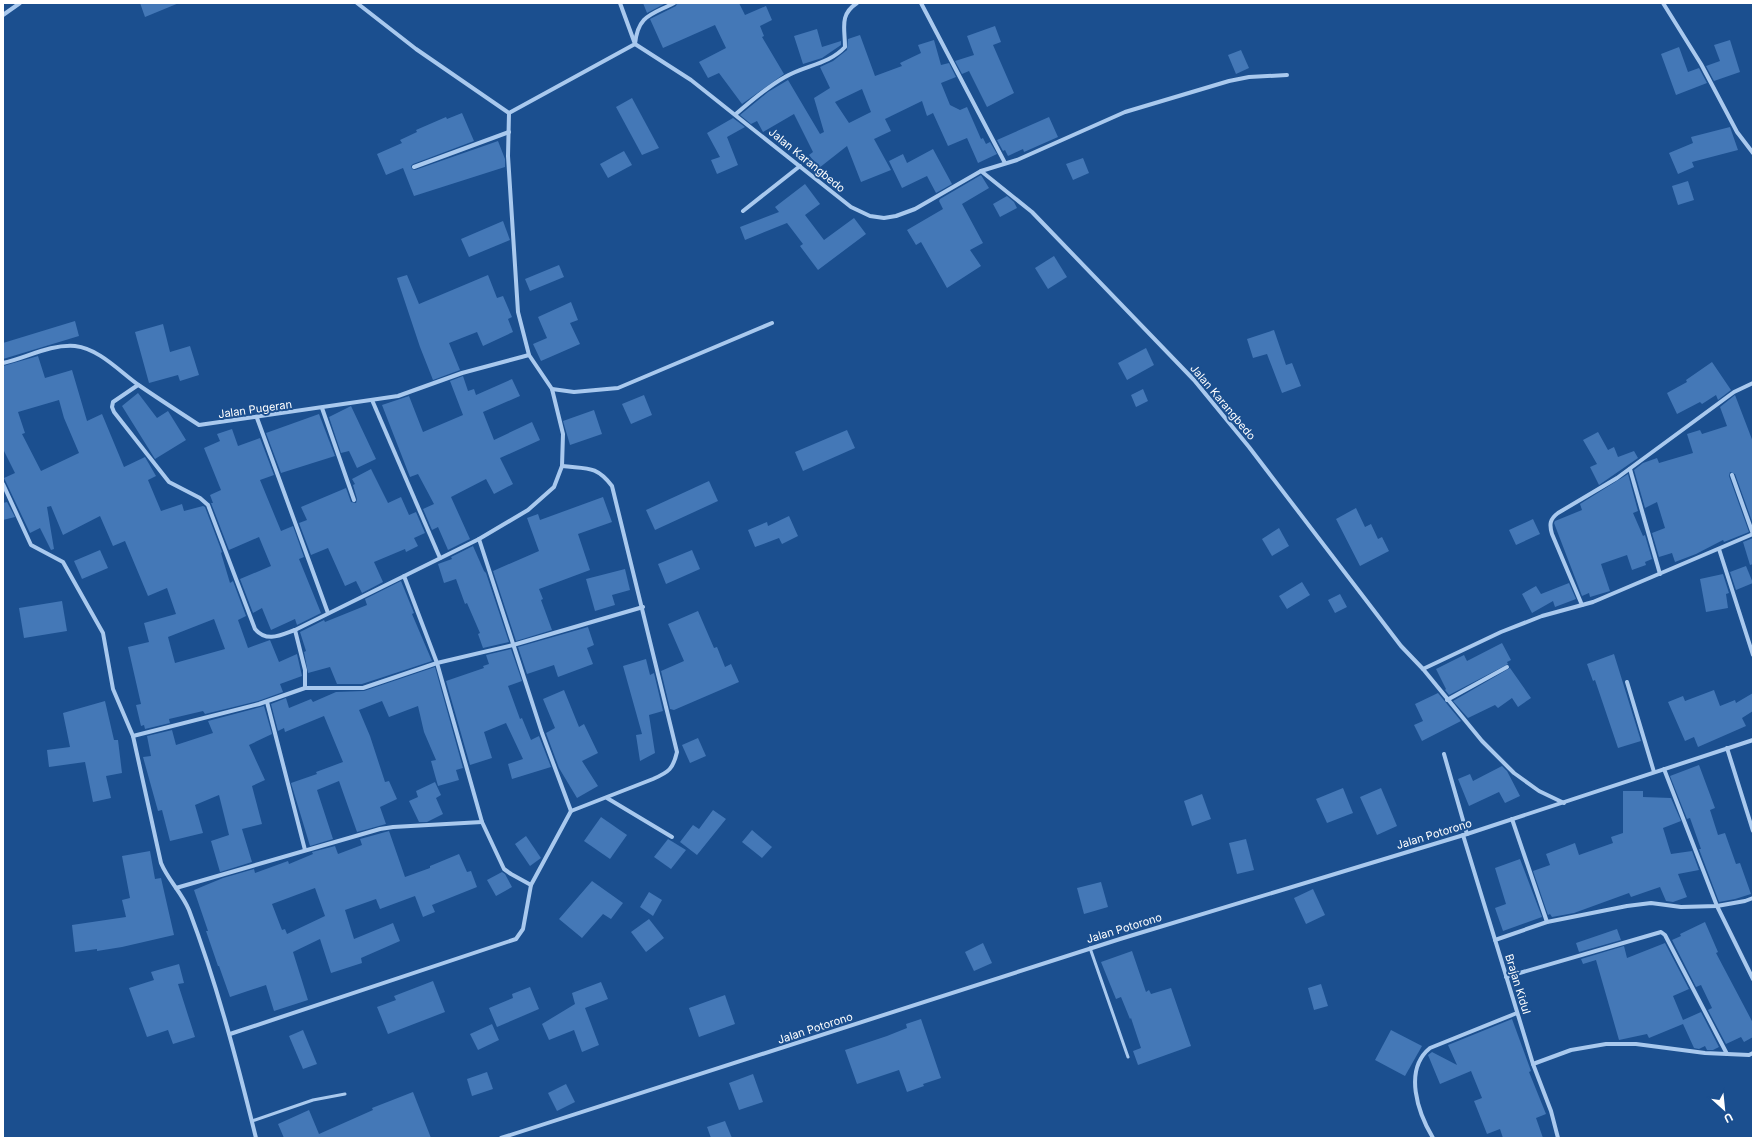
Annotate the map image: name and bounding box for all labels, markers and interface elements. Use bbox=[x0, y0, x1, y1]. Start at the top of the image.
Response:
street label: Jalan Karangbedo bbox=[766, 125, 848, 195]
street label: Jalan Karangbedo bbox=[1187, 361, 1259, 443]
street label: Jalan Pugeran bbox=[217, 397, 293, 421]
street label: Jalan Potorono bbox=[1395, 816, 1474, 852]
street label: Jalan Potorono bbox=[1085, 910, 1164, 946]
street label: Brajan Kidul bbox=[1502, 952, 1534, 1016]
street label: Jalan Potorono bbox=[776, 1009, 855, 1047]
north arrow bbox=[1704, 1089, 1744, 1129]
text: U bbox=[1722, 1110, 1735, 1126]

